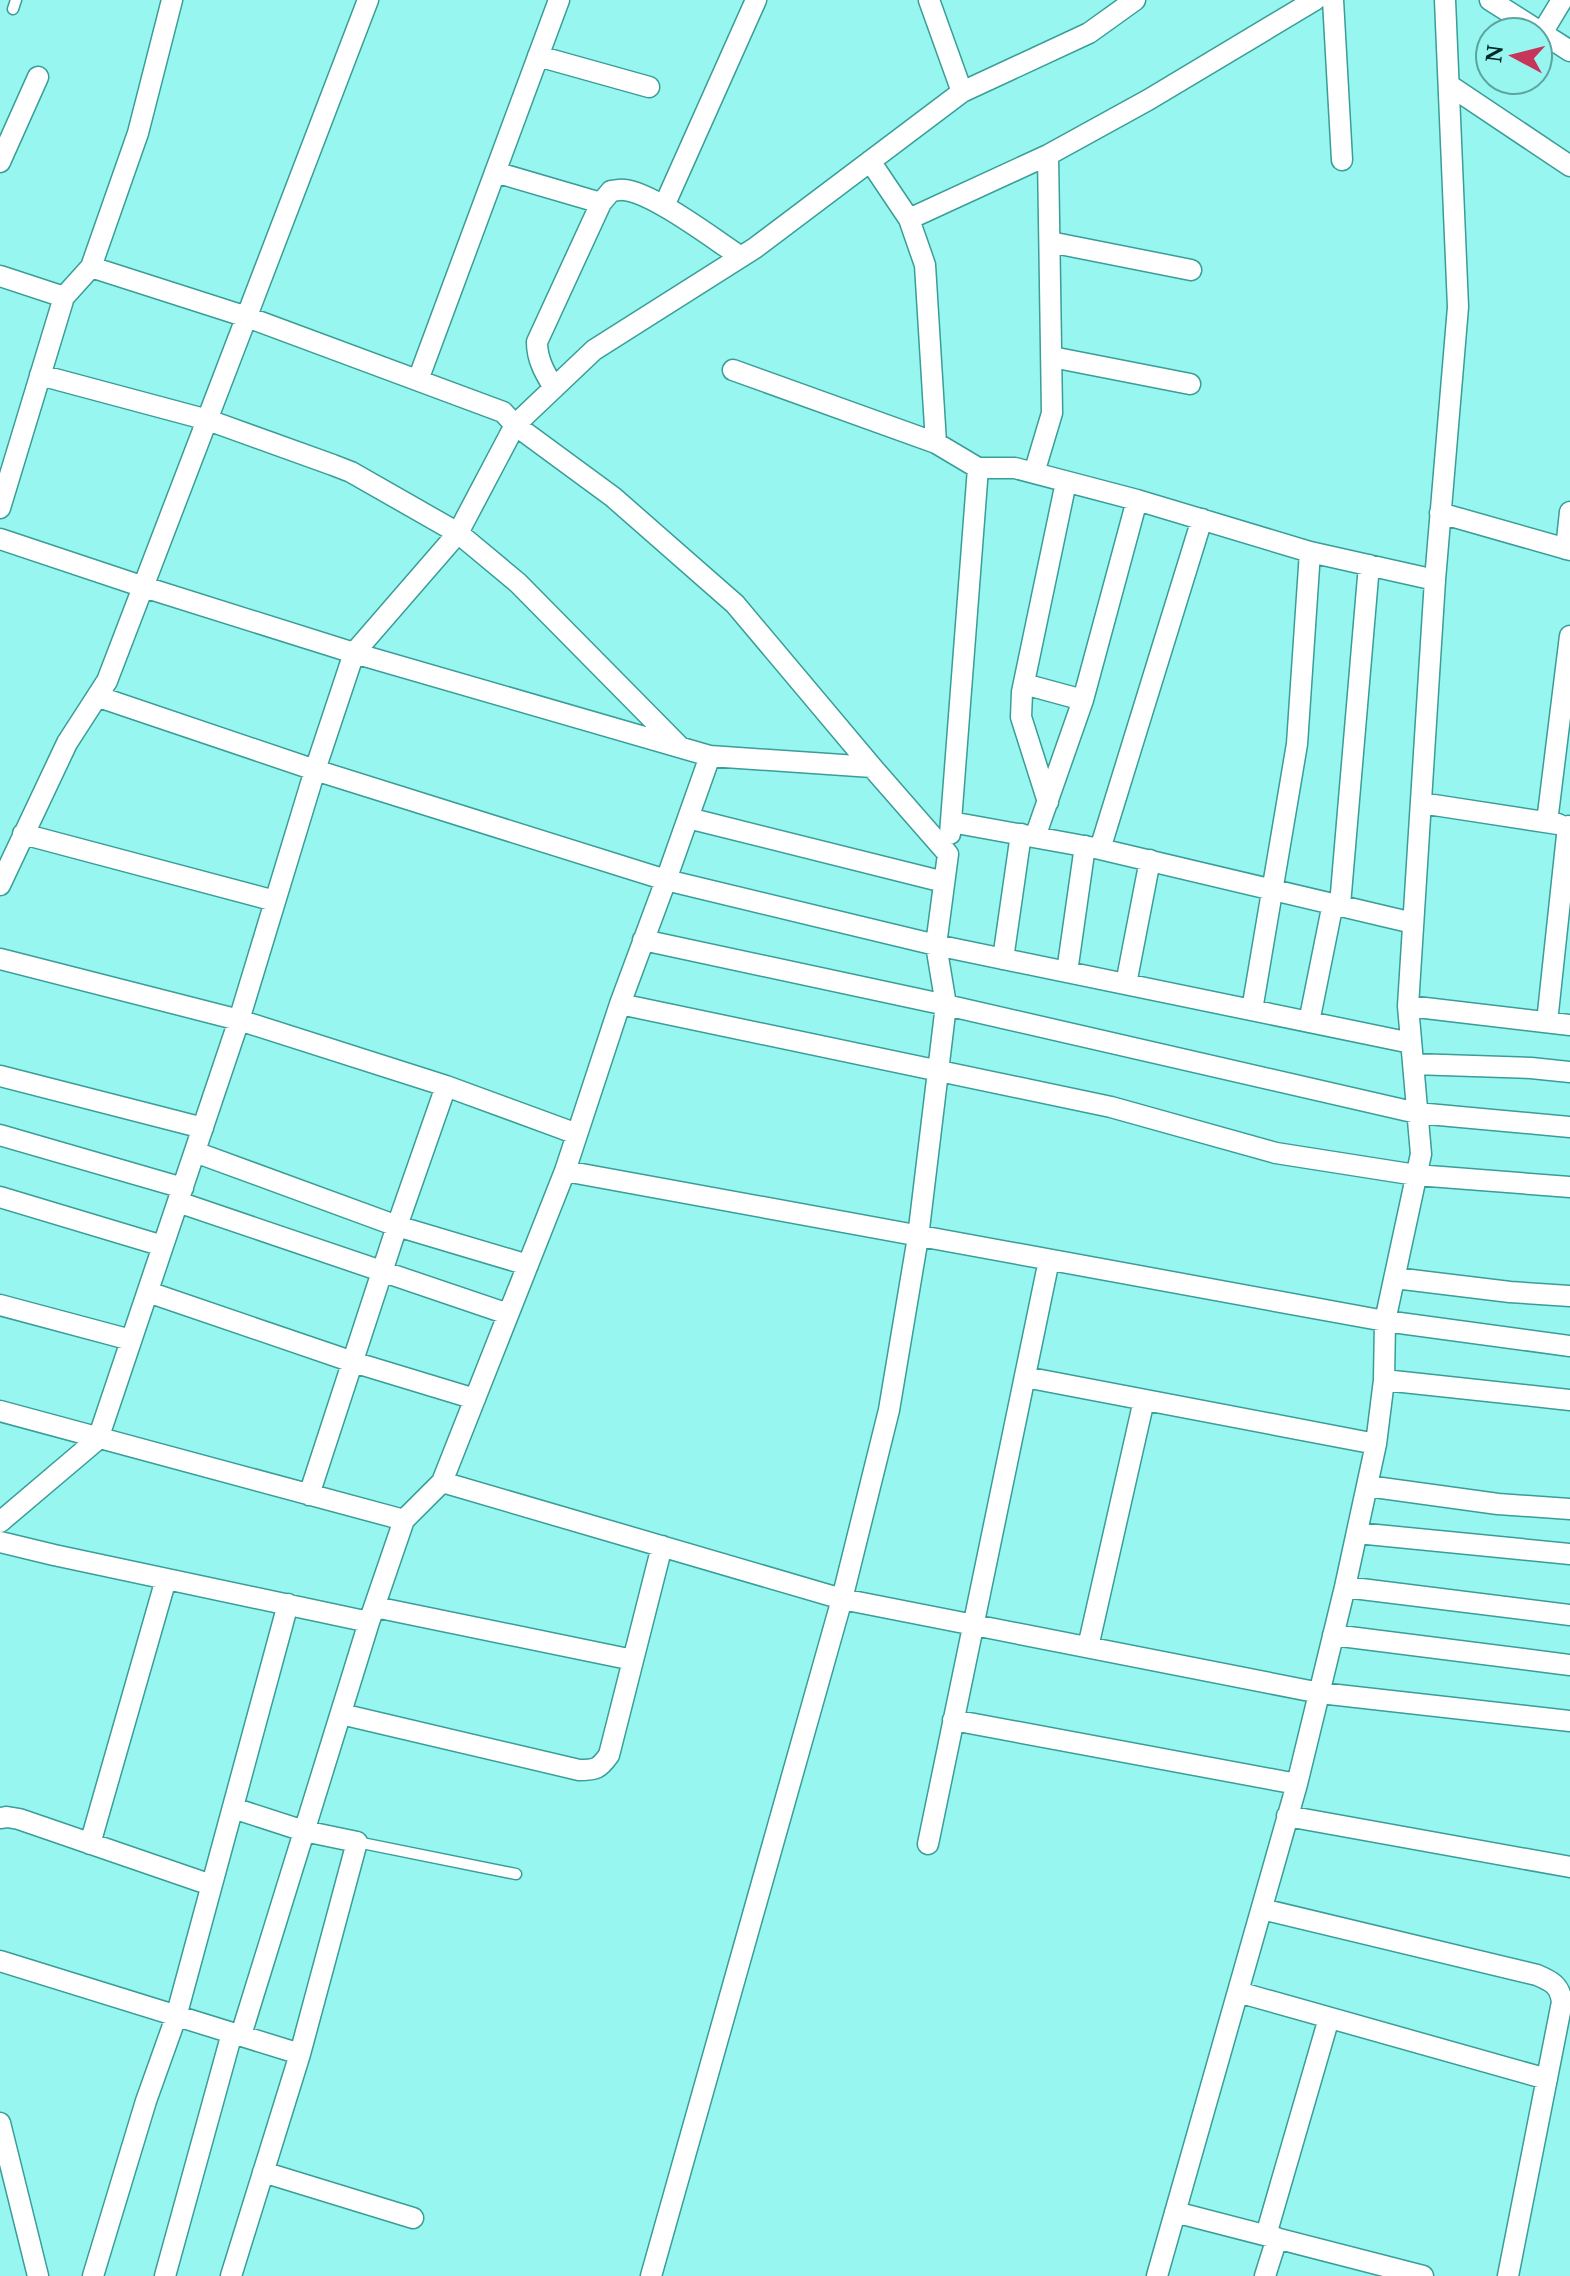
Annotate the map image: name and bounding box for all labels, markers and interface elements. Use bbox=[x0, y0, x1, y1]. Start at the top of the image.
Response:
north arrow bbox=[1474, 16, 1554, 96]
text: N bbox=[1477, 43, 1509, 64]

